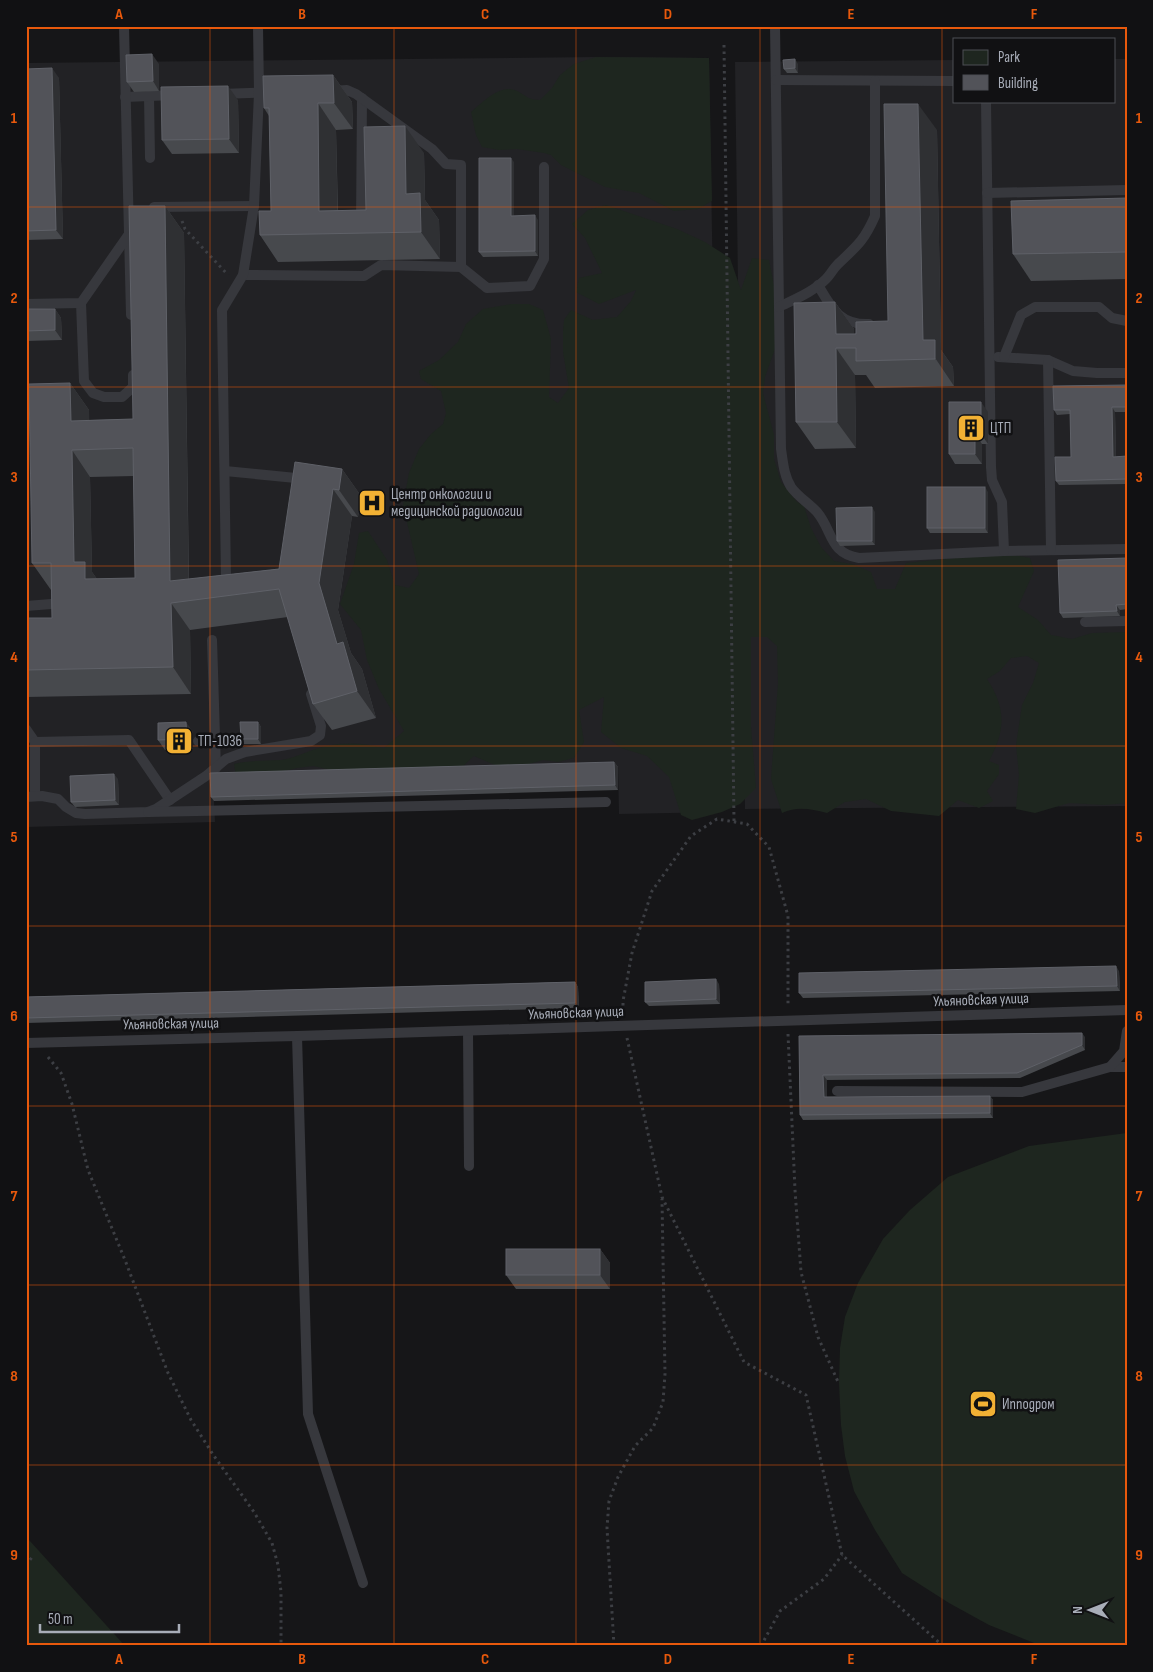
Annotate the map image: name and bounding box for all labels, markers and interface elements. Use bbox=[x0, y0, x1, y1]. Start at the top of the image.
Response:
text: A bbox=[114, 5, 123, 24]
text: B bbox=[298, 5, 306, 24]
text: C bbox=[481, 5, 489, 24]
text: D bbox=[664, 5, 672, 24]
text: E bbox=[848, 5, 855, 24]
text: F bbox=[1031, 5, 1038, 24]
legend bbox=[953, 38, 1116, 102]
text: Park bbox=[998, 48, 1020, 67]
text: Building bbox=[998, 74, 1038, 93]
text: 1 bbox=[11, 109, 18, 128]
text: 1 bbox=[1136, 109, 1143, 128]
text: 2 bbox=[10, 289, 18, 308]
text: 2 bbox=[1135, 289, 1143, 308]
building icon: ЦТП bbox=[956, 413, 986, 443]
place label: ЦТП bbox=[990, 419, 1011, 438]
text: 3 bbox=[10, 468, 18, 487]
text: 3 bbox=[1135, 468, 1143, 487]
place label: Центр онкологии и медицинской радиологии bbox=[391, 485, 522, 521]
hospital icon: Центр онкологии и медицинской радиологии bbox=[357, 488, 387, 518]
text: 4 bbox=[10, 648, 18, 667]
text: 4 bbox=[1135, 648, 1143, 667]
building icon: ТП-1036 bbox=[164, 726, 194, 756]
place label: ТП-1036 bbox=[198, 732, 242, 751]
text: 5 bbox=[10, 828, 18, 847]
text: 5 bbox=[1135, 828, 1143, 847]
street label: Ульяновская улица bbox=[933, 989, 1029, 1011]
street label: Ульяновская улица bbox=[528, 1002, 624, 1024]
text: 6 bbox=[10, 1007, 18, 1026]
text: 6 bbox=[1135, 1007, 1143, 1026]
street label: Ульяновская улица bbox=[123, 1014, 219, 1034]
text: 7 bbox=[11, 1187, 18, 1206]
text: 7 bbox=[1136, 1187, 1143, 1206]
text: 8 bbox=[10, 1367, 18, 1386]
text: 8 bbox=[1135, 1367, 1143, 1386]
sports icon: Ипподром bbox=[968, 1389, 998, 1419]
place label: Ипподром bbox=[1002, 1395, 1055, 1414]
text: 9 bbox=[10, 1546, 18, 1565]
text: 9 bbox=[1135, 1546, 1143, 1565]
north arrow bbox=[1066, 1584, 1116, 1634]
scale bar bbox=[40, 1602, 179, 1634]
text: N bbox=[1069, 1606, 1086, 1614]
text: 50 m bbox=[48, 1610, 73, 1629]
text: A bbox=[114, 1650, 123, 1669]
text: B bbox=[298, 1650, 306, 1669]
text: C bbox=[481, 1650, 489, 1669]
text: D bbox=[664, 1650, 672, 1669]
text: E bbox=[848, 1650, 855, 1669]
text: F bbox=[1031, 1650, 1038, 1669]

